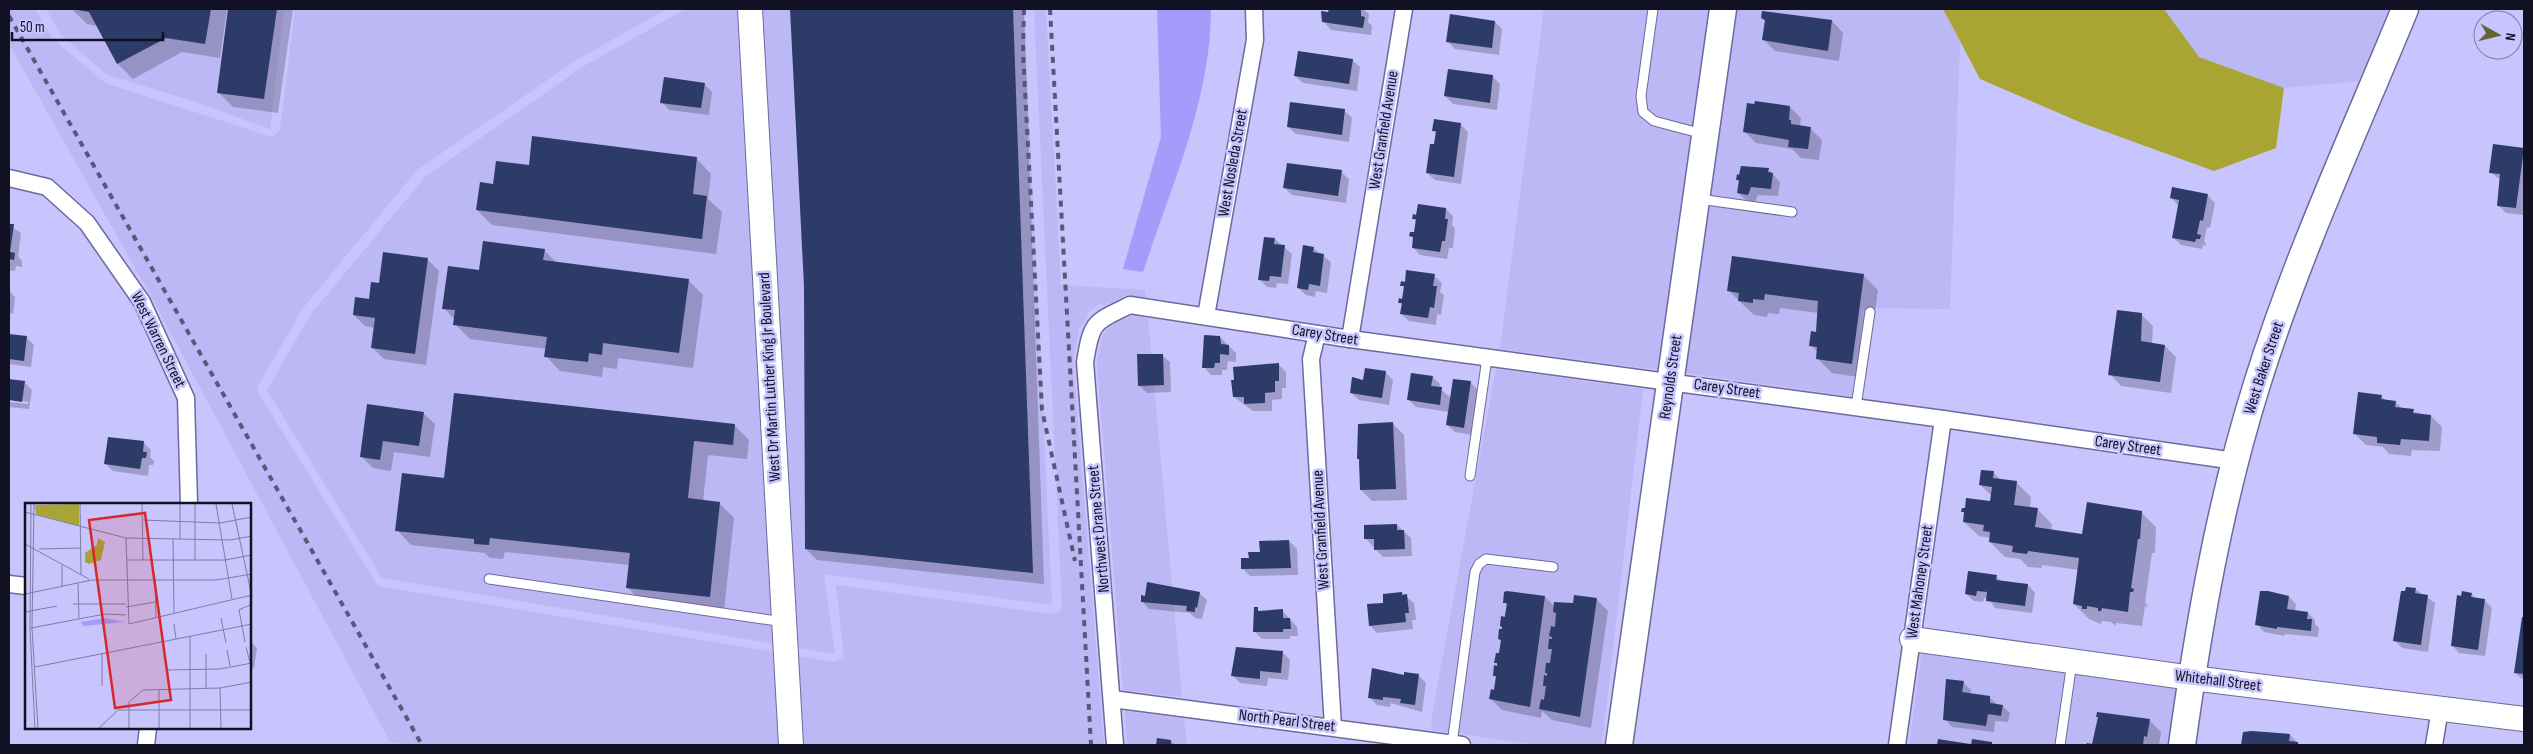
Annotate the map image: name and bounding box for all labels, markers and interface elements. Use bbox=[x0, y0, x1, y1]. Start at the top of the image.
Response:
scale bar bbox=[12, 10, 164, 42]
north arrow bbox=[2473, 10, 2523, 60]
text: 50 m bbox=[20, 18, 45, 37]
text: N bbox=[2501, 32, 2519, 42]
street label: West Granfield Avenue bbox=[1365, 69, 1403, 191]
street label: West Nosleda Street bbox=[1214, 108, 1252, 218]
street label: West Dr Martin Luther King Jr Boulevard bbox=[755, 272, 785, 482]
street label: West Warren Street bbox=[127, 289, 189, 391]
street label: West Baker Street bbox=[2240, 319, 2288, 417]
street label: Carey Street bbox=[1291, 320, 1360, 350]
street label: Reynolds Street bbox=[1656, 334, 1686, 420]
street label: Carey Street bbox=[1693, 375, 1762, 403]
street label: Carey Street bbox=[2094, 432, 2163, 460]
street label: Northwest Drane Street bbox=[1084, 464, 1114, 593]
street label: West Granfield Avenue bbox=[1308, 470, 1334, 590]
inset map bbox=[25, 503, 251, 729]
street label: West Mahoney Street bbox=[1903, 524, 1937, 640]
street label: Whitehall Street bbox=[2174, 666, 2262, 696]
street label: North Pearl Street bbox=[1238, 706, 1336, 736]

